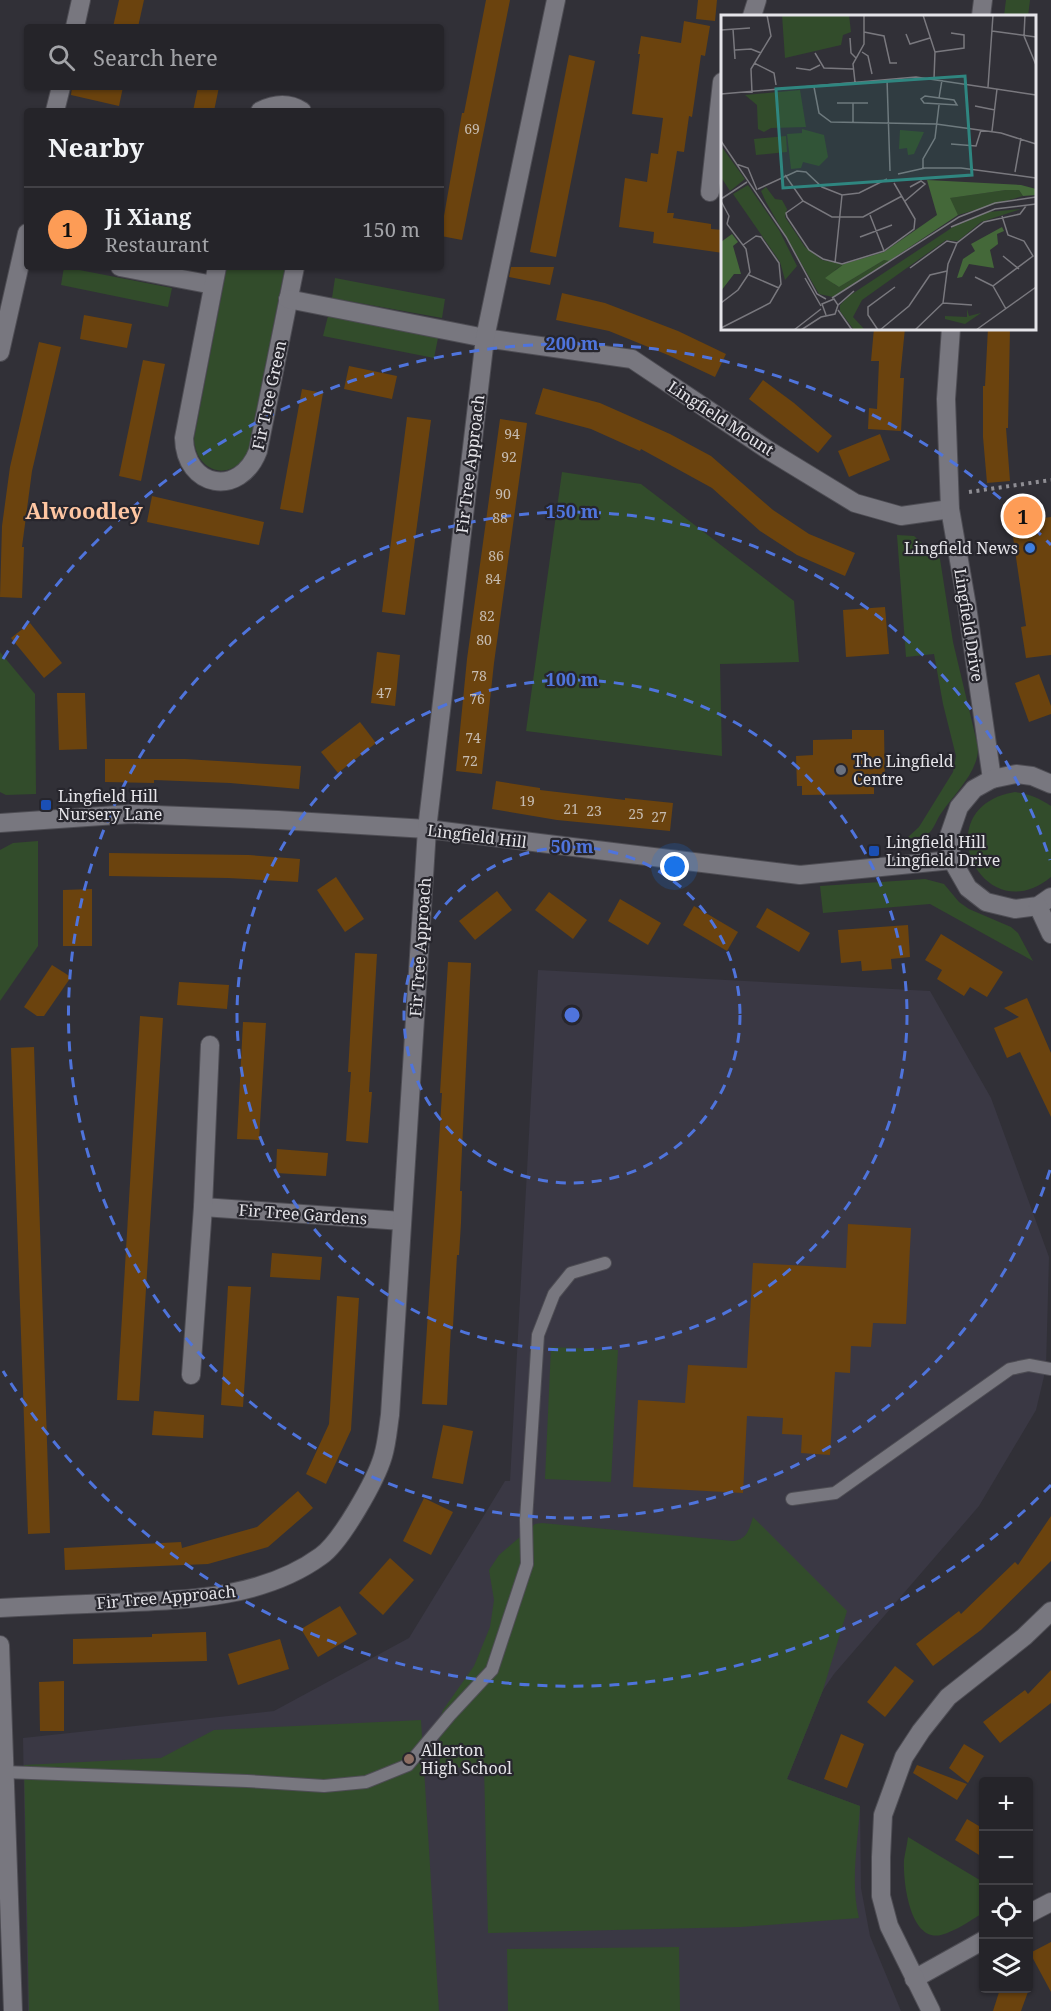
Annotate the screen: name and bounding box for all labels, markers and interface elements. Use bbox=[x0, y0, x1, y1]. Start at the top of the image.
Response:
inset map bbox=[721, 15, 1036, 330]
search box bbox=[24, 24, 444, 90]
icon: search bbox=[45, 41, 78, 74]
text: Search here bbox=[93, 42, 218, 72]
house number: 69 bbox=[464, 119, 480, 138]
text: Nearby bbox=[48, 129, 144, 165]
text: Ji Xiang bbox=[105, 201, 191, 231]
text: 1 bbox=[62, 216, 73, 243]
text: 150 m bbox=[362, 216, 420, 243]
text: Restaurant bbox=[105, 231, 209, 258]
text: 200 m bbox=[546, 331, 599, 355]
street label: Fir Tree Green bbox=[247, 338, 291, 452]
street label: Lingfield Mount bbox=[664, 375, 779, 461]
street label: Fir Tree Approach bbox=[451, 393, 489, 535]
house number: 94 bbox=[504, 424, 520, 443]
house number: 92 bbox=[501, 447, 517, 466]
house number: 90 bbox=[495, 484, 511, 503]
pin: 1 bbox=[1004, 494, 1042, 538]
district label: Alwoodley bbox=[25, 495, 143, 525]
text: 150 m bbox=[546, 499, 599, 523]
house number: 88 bbox=[492, 508, 508, 527]
place label: Lingfield News bbox=[904, 537, 1018, 559]
marker: Lingfield News bbox=[1023, 541, 1037, 555]
house number: 86 bbox=[488, 546, 504, 565]
street label: Lingfield Drive bbox=[949, 567, 989, 683]
house number: 84 bbox=[485, 569, 501, 588]
house number: 82 bbox=[479, 606, 495, 625]
house number: 80 bbox=[476, 630, 492, 649]
house number: 78 bbox=[471, 666, 487, 685]
text: 100 m bbox=[546, 667, 599, 691]
house number: 47 bbox=[376, 683, 392, 702]
house number: 76 bbox=[469, 689, 485, 708]
house number: 74 bbox=[465, 728, 481, 747]
place label: The Lingfield Centre bbox=[853, 750, 954, 790]
house number: 72 bbox=[462, 751, 478, 770]
marker: The Lingfield Centre bbox=[834, 763, 848, 777]
place label: Lingfield Hill Nursery Lane bbox=[58, 785, 162, 825]
house number: 19 bbox=[519, 791, 535, 810]
marker: Lingfield Hill Nursery Lane bbox=[39, 798, 53, 812]
house number: 21 bbox=[563, 799, 579, 818]
house number: 23 bbox=[586, 801, 602, 820]
house number: 25 bbox=[628, 804, 644, 823]
house number: 27 bbox=[651, 807, 667, 826]
street label: Lingfield Hill bbox=[426, 819, 528, 853]
place label: Lingfield Hill Lingfield Drive bbox=[886, 831, 1000, 871]
text: 50 m bbox=[551, 834, 594, 858]
marker: Lingfield Hill Lingfield Drive bbox=[867, 844, 881, 858]
your location bbox=[660, 852, 689, 881]
street label: Fir Tree Approach bbox=[404, 877, 436, 1017]
centre of rings bbox=[562, 1005, 582, 1025]
street label: Fir Tree Gardens bbox=[238, 1199, 368, 1229]
street label: Fir Tree Approach bbox=[95, 1580, 237, 1614]
place label: Allerton High School bbox=[421, 1739, 512, 1779]
marker: Allerton High School bbox=[402, 1752, 416, 1766]
map controls bbox=[979, 1777, 1033, 1993]
button: + bbox=[979, 1777, 1033, 1831]
button: − bbox=[979, 1831, 1033, 1885]
button: locate bbox=[979, 1885, 1033, 1939]
button: layers bbox=[979, 1939, 1033, 1993]

